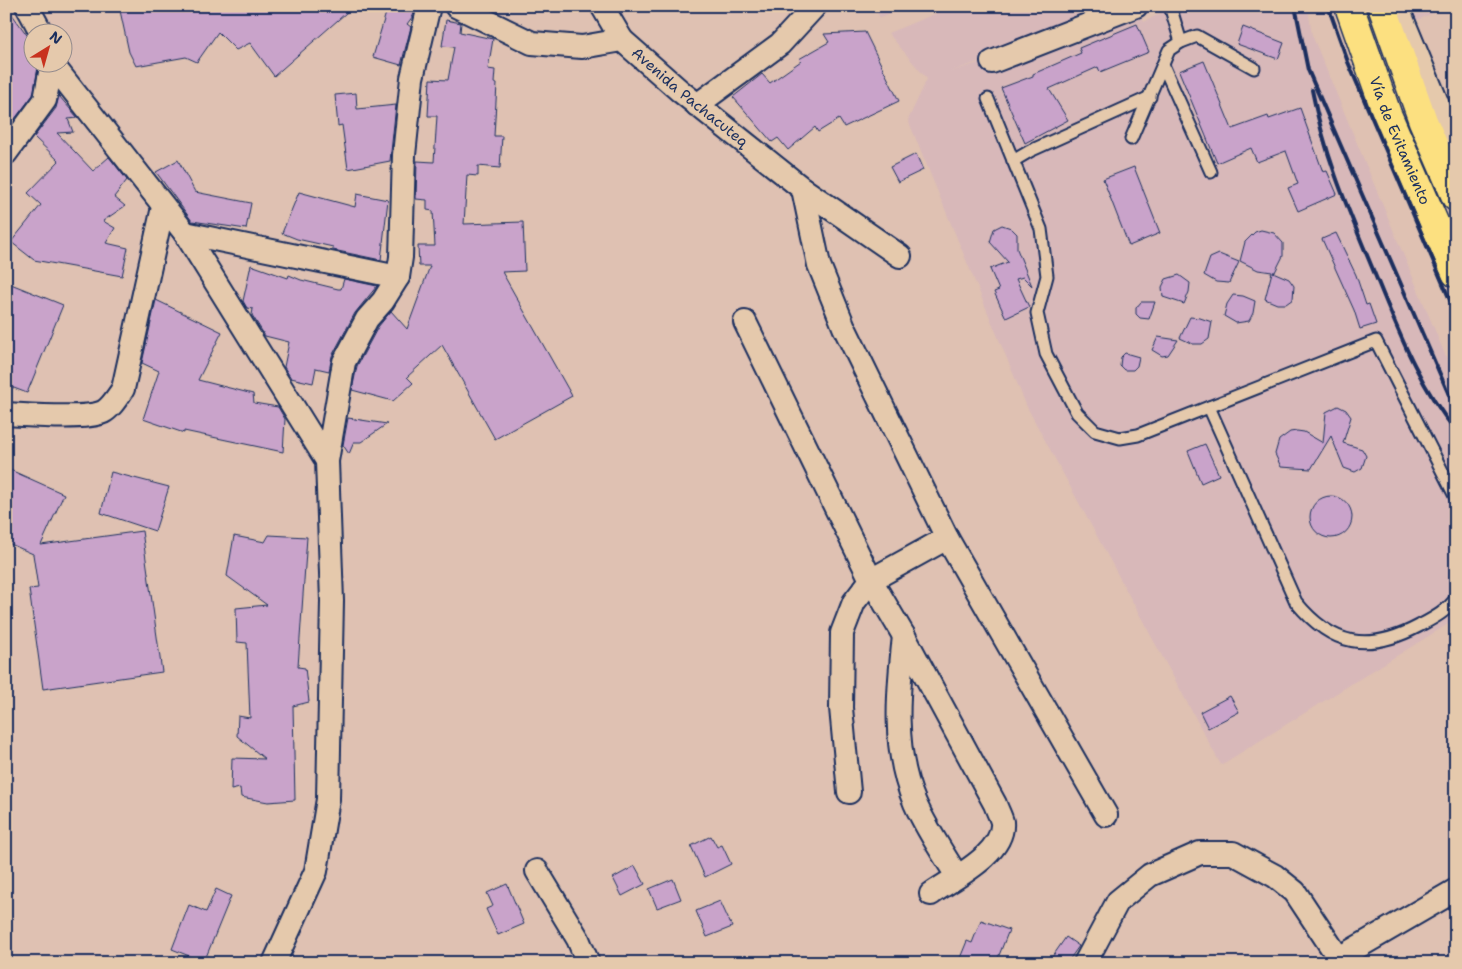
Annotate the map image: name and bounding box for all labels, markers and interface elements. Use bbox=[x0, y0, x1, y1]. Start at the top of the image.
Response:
north arrow bbox=[22, 22, 72, 72]
text: N bbox=[46, 27, 66, 48]
street label: Avenida Pachacuteq bbox=[627, 43, 753, 152]
street label: Vía de Evitamiento bbox=[1365, 74, 1435, 208]

